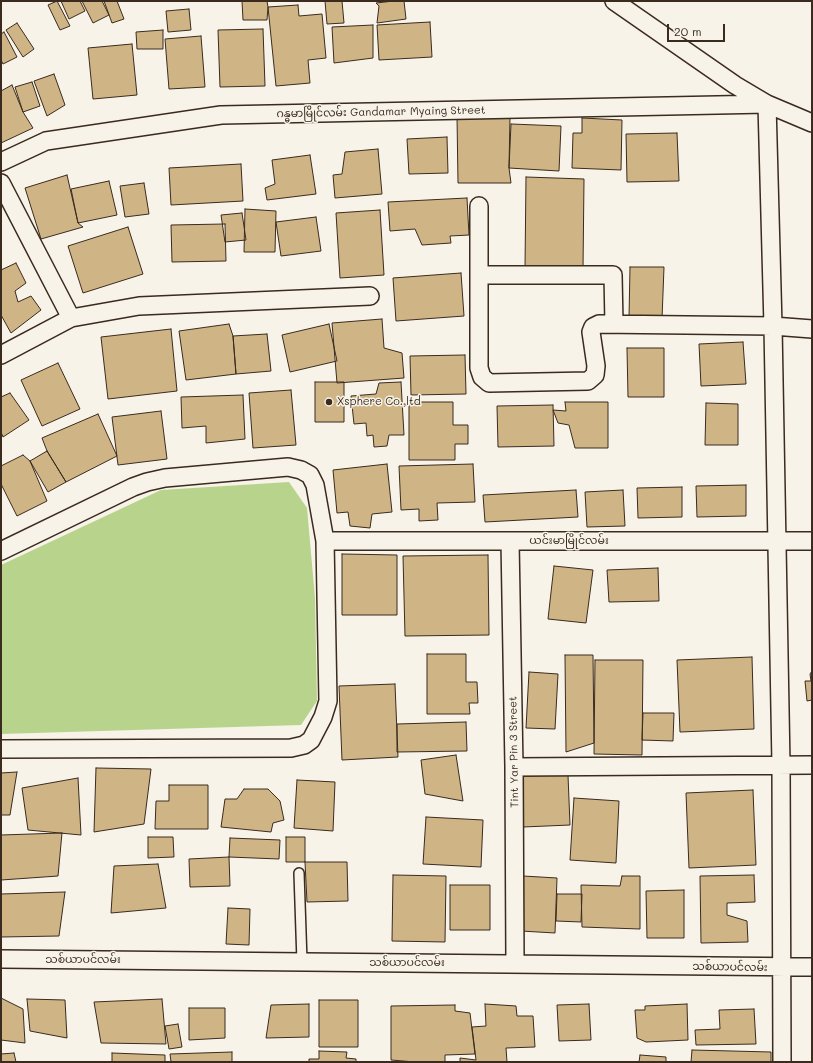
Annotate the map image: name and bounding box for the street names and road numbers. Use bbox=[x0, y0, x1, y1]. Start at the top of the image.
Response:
street label: ဂန္ဓမာမြိုင်လမ်း Gandamar Myaing Street bbox=[276, 104, 486, 120]
street label: ယင်းမာမြိုင်လမ်း bbox=[529, 534, 609, 548]
street label: Tint Yar Pin 3 Street bbox=[506, 696, 522, 808]
street label: သစ်ယာပင်လမ်း bbox=[45, 953, 121, 967]
street label: သစ်ယာပင်လမ်း bbox=[369, 956, 445, 970]
street label: သစ်ယာပင်လမ်း bbox=[692, 960, 768, 974]

